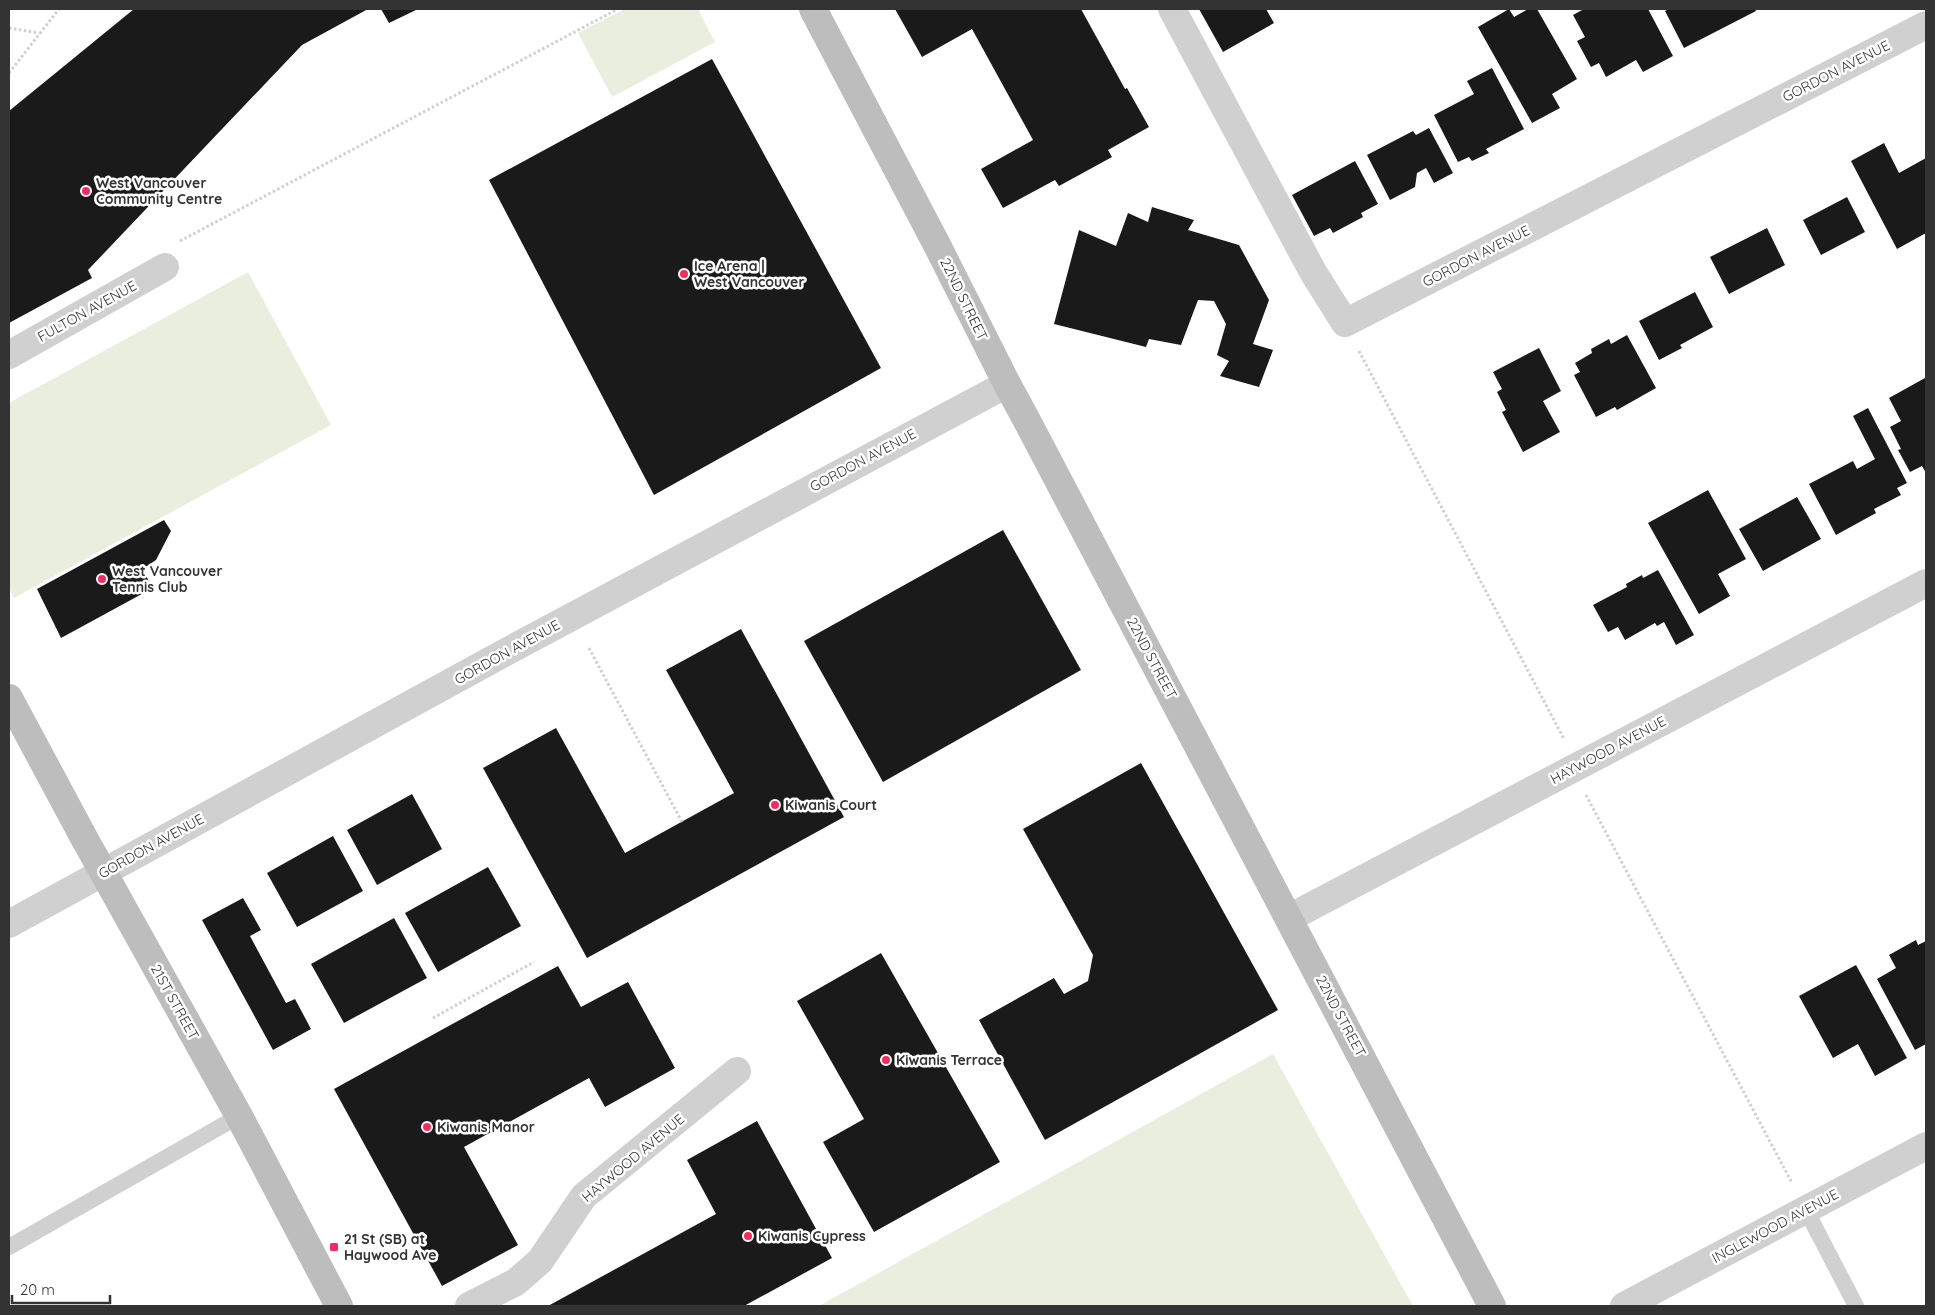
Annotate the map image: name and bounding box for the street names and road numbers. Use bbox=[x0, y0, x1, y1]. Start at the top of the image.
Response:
street label: GORDON AVENUE bbox=[1779, 36, 1893, 106]
street label: GORDON AVENUE bbox=[1419, 221, 1533, 291]
street label: 22ND STREET bbox=[936, 255, 992, 343]
street label: FULTON AVENUE bbox=[34, 276, 140, 346]
street label: GORDON AVENUE bbox=[807, 424, 919, 496]
street label: 22ND STREET bbox=[1123, 614, 1181, 702]
street label: GORDON AVENUE bbox=[451, 616, 563, 688]
street label: HAYWOOD AVENUE bbox=[1547, 712, 1669, 788]
street label: GORDON AVENUE bbox=[95, 810, 207, 882]
street label: 21ST STREET bbox=[147, 961, 203, 1043]
street label: 22ND STREET bbox=[1312, 972, 1370, 1060]
street label: HAYWOOD AVENUE bbox=[578, 1110, 688, 1206]
street label: INGLEWOOD AVENUE bbox=[1709, 1185, 1841, 1267]

